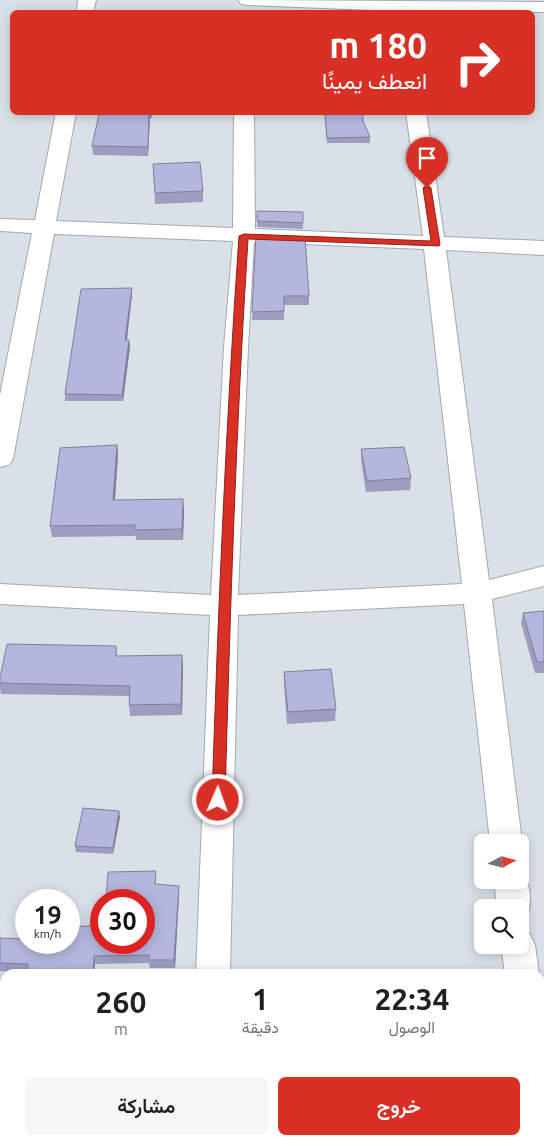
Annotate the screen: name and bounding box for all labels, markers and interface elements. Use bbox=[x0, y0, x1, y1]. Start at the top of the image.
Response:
text: 180 m bbox=[329, 25, 427, 65]
icon: right bbox=[445, 30, 510, 95]
text: انعطف يمينًا bbox=[322, 68, 427, 93]
pin bbox=[406, 137, 448, 188]
icon: arrive bbox=[413, 144, 441, 172]
position arrow bbox=[191, 773, 243, 825]
north arrow bbox=[474, 834, 529, 889]
map controls bbox=[474, 834, 529, 954]
speed limit sign: 30 bbox=[90, 889, 155, 954]
button: search bbox=[474, 899, 529, 954]
text: 19 bbox=[33, 901, 62, 929]
text: km/h bbox=[34, 927, 61, 940]
text: 1 bbox=[252, 982, 269, 1016]
text: 22:34 bbox=[374, 982, 449, 1016]
text: 260 bbox=[96, 985, 146, 1019]
text: دقيقة bbox=[242, 1018, 279, 1036]
text: الوصول bbox=[389, 1018, 435, 1036]
text: m bbox=[114, 1020, 128, 1038]
button: مشاركة bbox=[25, 1077, 268, 1135]
button: خروج bbox=[278, 1077, 520, 1135]

